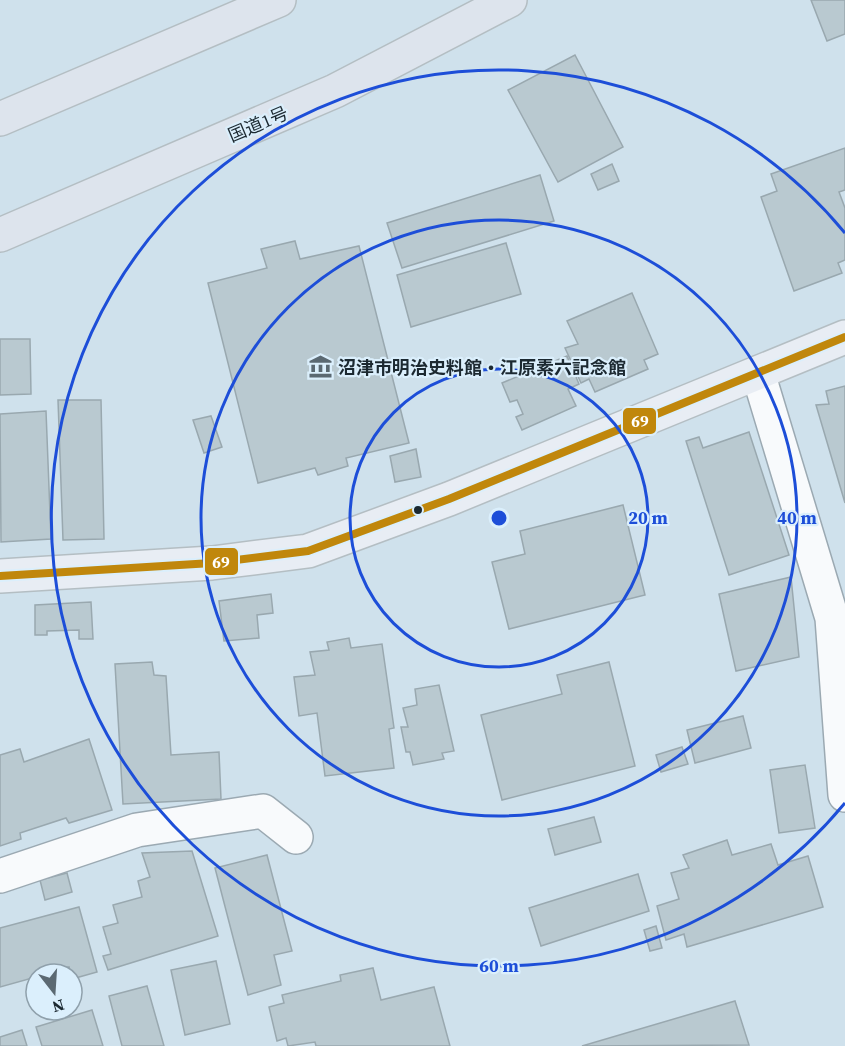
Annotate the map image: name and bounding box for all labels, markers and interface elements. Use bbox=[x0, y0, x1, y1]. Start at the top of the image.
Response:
street label: 国道1号 bbox=[224, 100, 292, 148]
museum icon: 沼津市明治史料館・江原素六記念館 bbox=[307, 354, 333, 380]
place label: 沼津市明治史料館・江原素六記念館 bbox=[338, 355, 626, 380]
line badge: 69 bbox=[622, 407, 657, 435]
text: 69 bbox=[631, 410, 649, 432]
unlabelled marker bbox=[412, 504, 424, 516]
text: 20 m bbox=[628, 505, 668, 530]
text: 40 m bbox=[777, 505, 817, 530]
centre of rings bbox=[489, 508, 509, 528]
line badge: 69 bbox=[204, 547, 239, 576]
text: 69 bbox=[212, 551, 230, 573]
text: 60 m bbox=[479, 953, 519, 978]
north arrow bbox=[24, 962, 84, 1022]
text: N bbox=[49, 994, 67, 1019]

